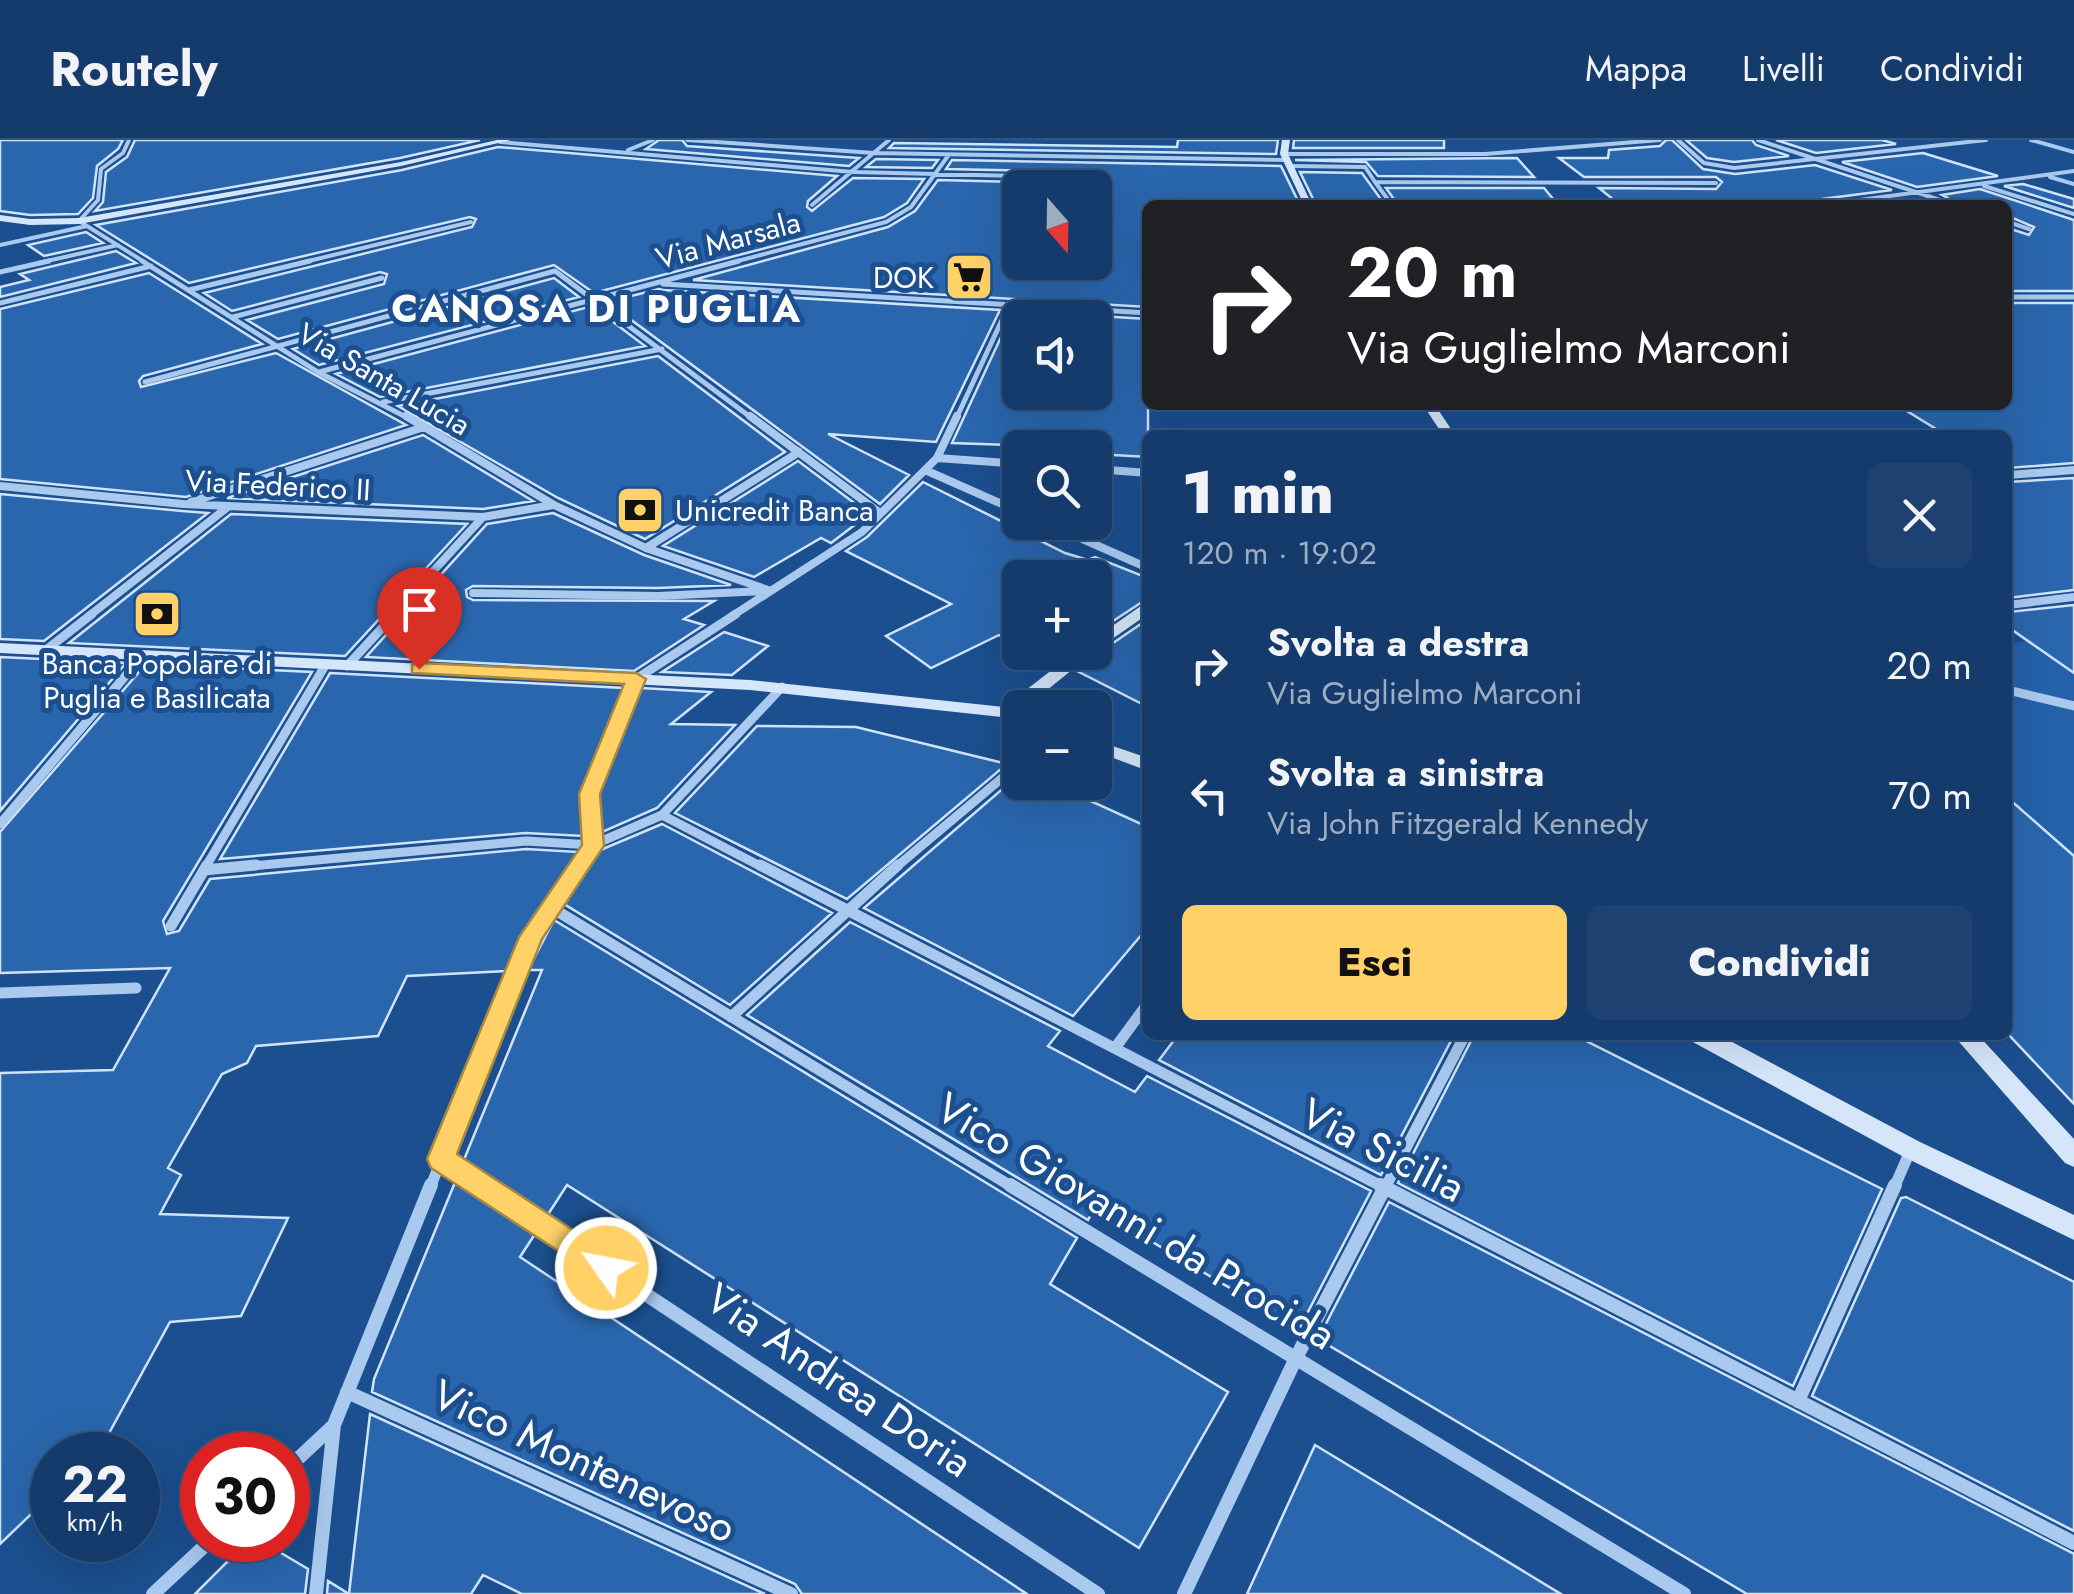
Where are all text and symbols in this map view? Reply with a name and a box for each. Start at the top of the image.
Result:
text: Routely [50,35,218,104]
text: Mappa [1585,44,1687,94]
text: Livelli [1742,44,1825,94]
text: Condividi [1880,44,2024,94]
north arrow [1002,170,1112,280]
map controls [1002,170,1112,800]
street label: Via Marsala [651,200,805,280]
text: 20 m [1347,222,1518,323]
icon: right [1182,240,1312,370]
supermarket icon: DOK [943,251,995,303]
place label: DOK [873,256,934,299]
district label: CANOSA DI PUGLIA [391,281,803,336]
button: sound [1002,300,1112,410]
street label: Via Santa Lucia [289,312,479,446]
text: Via Guglielmo Marconi [1347,315,1791,380]
button: search [1002,430,1112,540]
text: 1 min [1182,449,1334,536]
street label: Via Federico II [184,459,372,511]
button: close [1867,463,1972,568]
bank icon: Unicredit Banca [614,484,666,536]
place label: Unicredit Banca [675,489,874,532]
text: 120 m · 19:02 [1182,530,1377,576]
button: + [1002,560,1112,670]
pin [377,567,462,670]
icon: arrive [392,582,447,637]
bank icon: Banca Popolare di Puglia e Basilicata [131,588,183,640]
text: Svolta a destra [1267,615,1529,670]
icon: right [1182,638,1237,693]
text: 20 m [1887,638,1972,693]
place label: Banca Popolare di Puglia e Basilicata [42,642,272,719]
text: Via Guglielmo Marconi [1267,670,1583,716]
button: − [1002,690,1112,800]
text: Svolta a sinistra [1267,745,1544,800]
icon: left [1182,768,1237,823]
text: 70 m [1888,768,1972,823]
text: Via John Fitzgerald Kennedy [1267,800,1648,846]
button: Esci [1182,905,1567,1020]
button: Condividi [1587,905,1972,1020]
street label: Vico Giovanni da Procida [924,1077,1348,1365]
street label: Via Sicilia [1290,1083,1476,1217]
position arrow [554,1216,658,1320]
street label: Via Andrea Doria [693,1268,985,1492]
street label: Vico Montenevoso [422,1364,746,1558]
speed limit sign: 30 [180,1432,310,1562]
text: 22 [62,1448,128,1521]
text: km/h [67,1504,123,1540]

